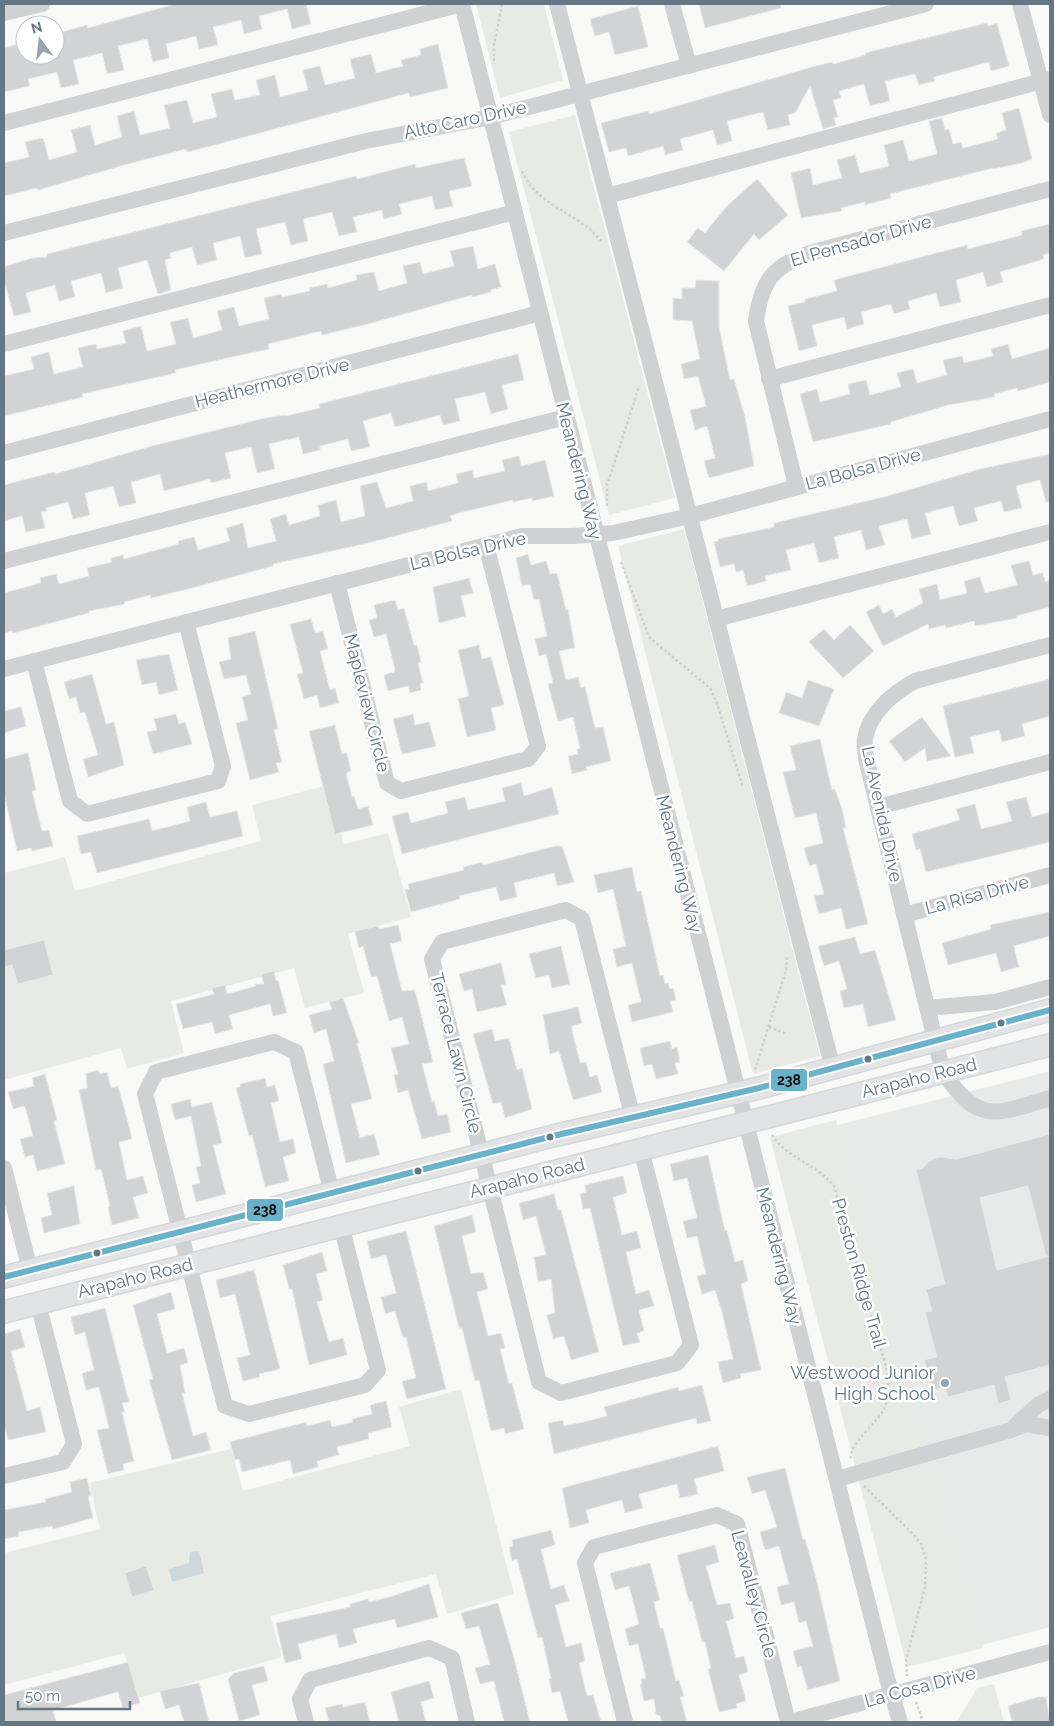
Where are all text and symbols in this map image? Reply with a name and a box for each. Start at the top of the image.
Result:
north arrow [15,15,65,65]
text: N [29,18,44,37]
street label: Alto Caro Drive [402,96,528,143]
street label: El Pensador Drive [788,210,934,271]
street label: Heathermore Drive [193,353,352,412]
street label: Meandering Way [552,400,607,542]
street label: La Bolsa Drive [803,443,923,494]
street label: La Bolsa Drive [408,527,528,574]
street label: Mapleview Circle [340,631,395,775]
street label: La Avenida Drive [858,744,907,884]
street label: Meandering Way [652,793,707,935]
street label: La Risa Drive [923,870,1031,918]
street label: Terrace Lawn Circle [426,971,487,1136]
unlabelled marker [996,1018,1006,1028]
street label: Arapaho Road [859,1053,979,1102]
unlabelled marker [863,1054,873,1064]
line badge: 238 [770,1068,808,1092]
text: 238 [777,1072,801,1088]
unlabelled marker [545,1132,555,1142]
street label: Arapaho Road [467,1153,587,1202]
unlabelled marker [413,1166,423,1176]
street label: Meandering Way [752,1185,807,1327]
street label: Preston Ridge Trail [828,1195,891,1350]
line badge: 238 [246,1198,284,1222]
text: 238 [253,1202,277,1218]
unlabelled marker [92,1248,102,1258]
street label: Arapaho Road [75,1253,195,1302]
place label: Westwood Junior High School [790,1362,936,1404]
marker: Westwood Junior High School [939,1377,951,1389]
street label: Leavalley Circle [727,1528,782,1660]
street label: La Cosa Drive [862,1662,978,1711]
scale bar [18,1678,130,1710]
text: 50 m [25,1687,60,1705]

